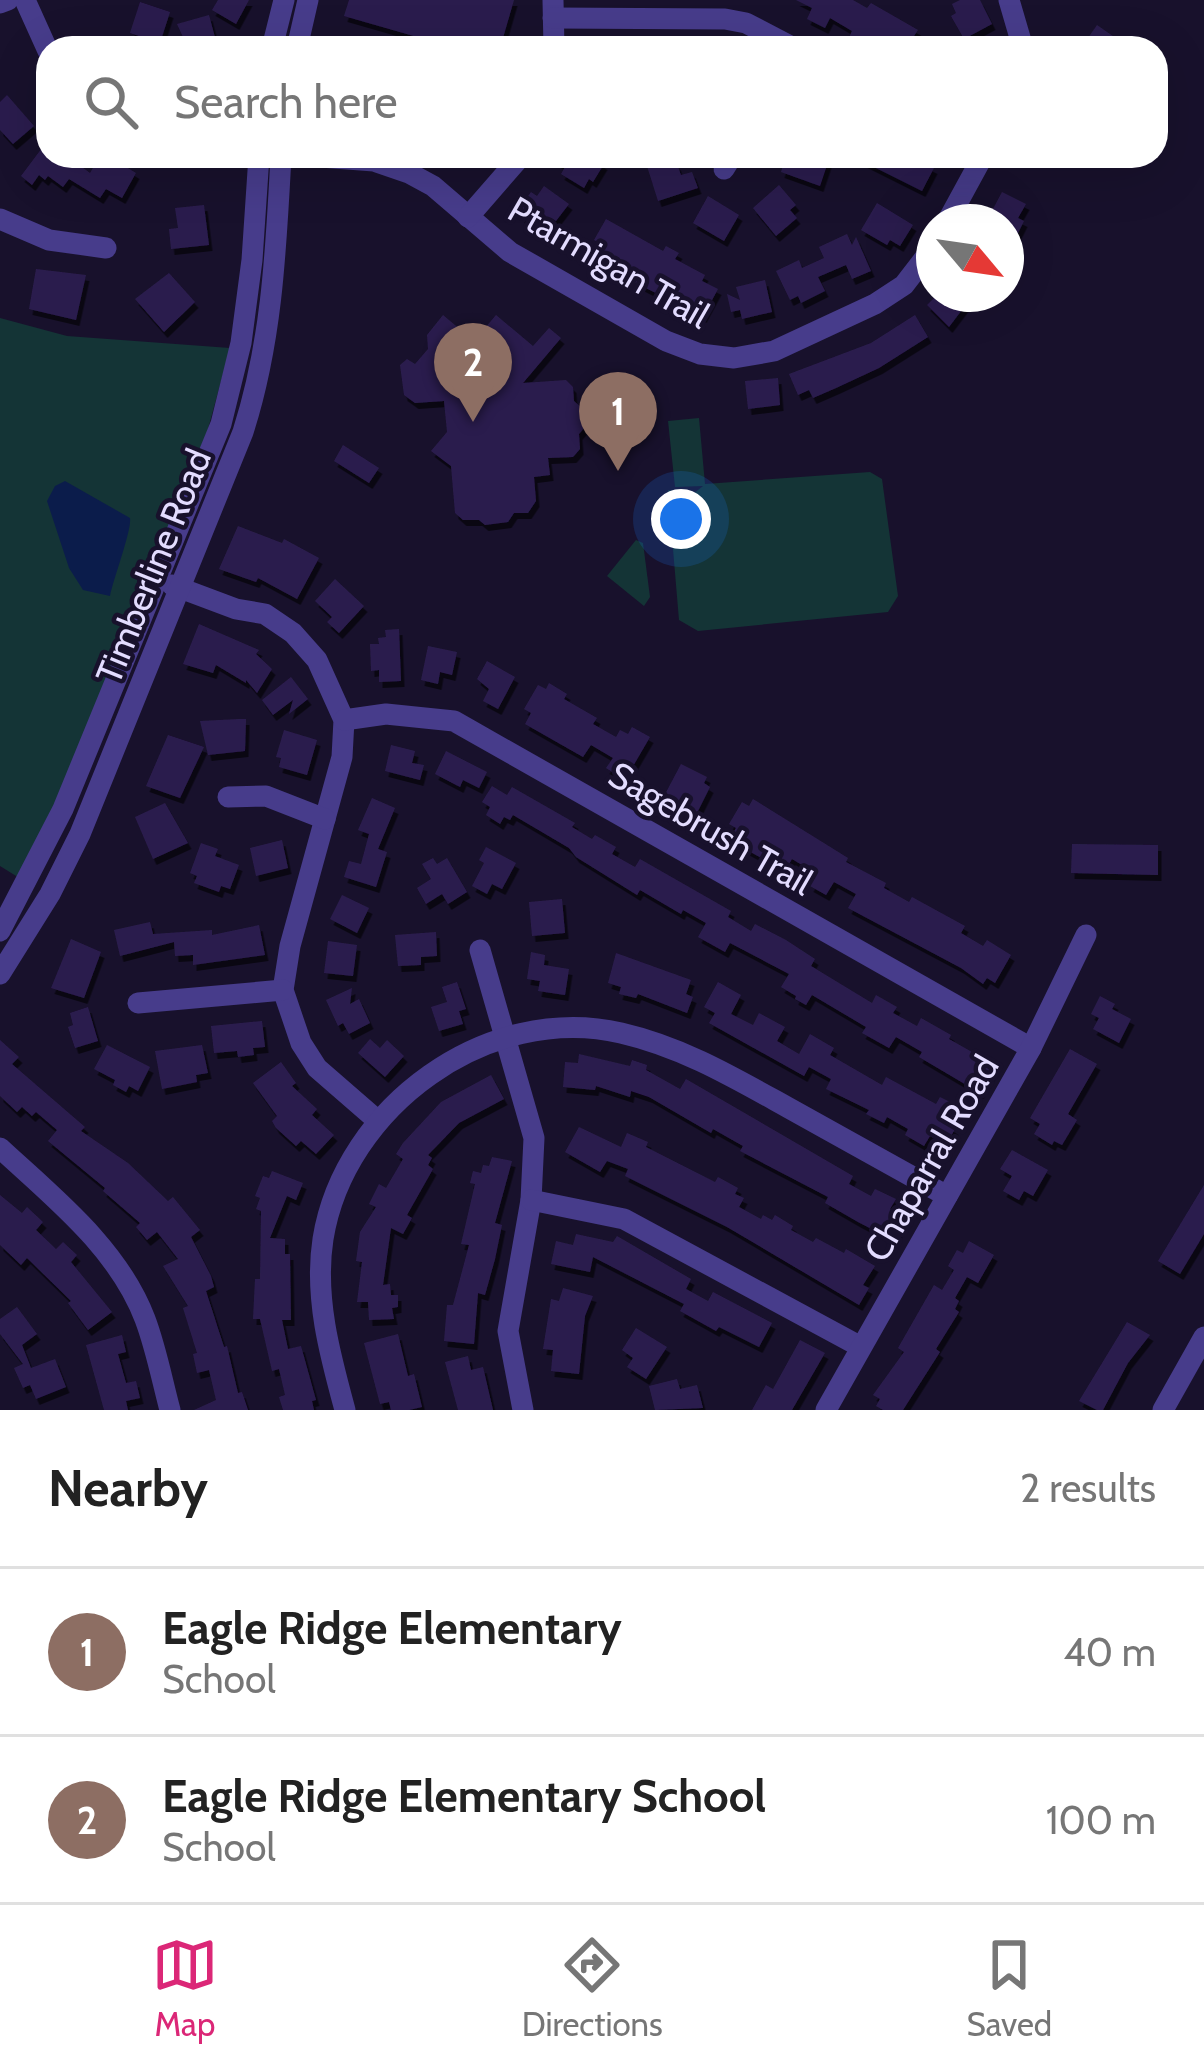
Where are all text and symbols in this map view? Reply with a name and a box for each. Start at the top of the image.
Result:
search box [36,36,1168,168]
icon: search [78,69,144,135]
text: Search here [174,75,398,129]
street label: Ptarmigan Trail [501,187,718,337]
north arrow [916,204,1024,312]
pin: 2 [434,323,512,422]
pin: 1 [579,372,657,471]
street label: Timberline Road [86,442,220,690]
your location [651,489,711,549]
street label: Sagebrush Trail [601,752,821,904]
street label: Chaparral Road [854,1047,1008,1269]
text: Nearby [48,1457,208,1519]
text: 2 results [1020,1464,1156,1512]
text: Eagle Ridge Elementary [162,1601,622,1655]
text: 1 [80,1628,94,1676]
text: 40 m [1063,1628,1156,1676]
text: School [162,1655,276,1703]
text: Eagle Ridge Elementary School [162,1769,766,1823]
text: 2 [77,1796,97,1844]
text: 100 m [1046,1796,1156,1844]
text: School [162,1823,276,1871]
tab: Map [152,1932,218,2044]
tab: Directions [522,1932,663,2044]
tab: Saved [966,1932,1052,2044]

